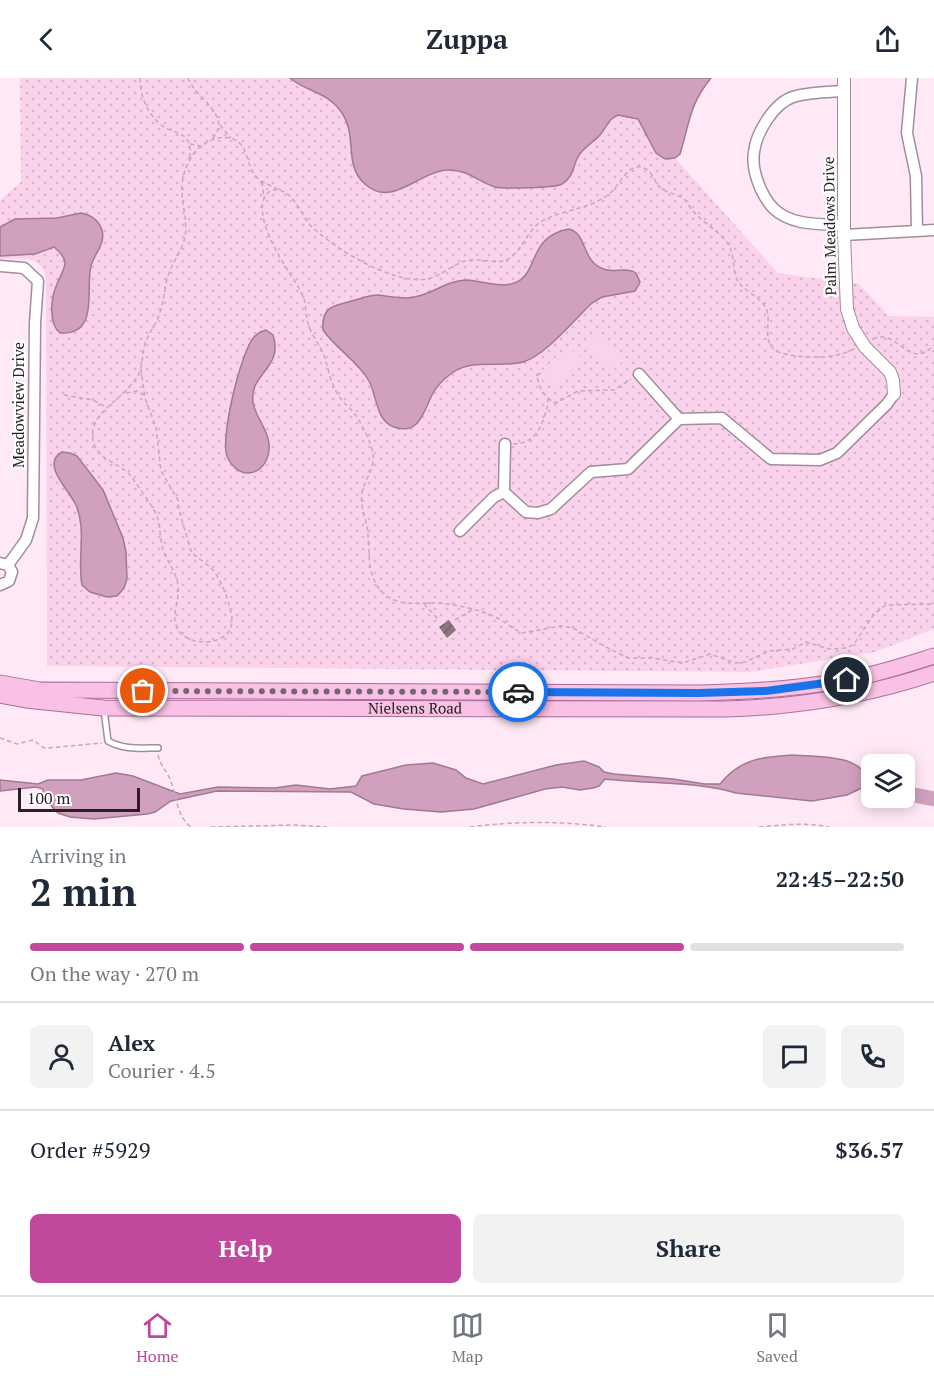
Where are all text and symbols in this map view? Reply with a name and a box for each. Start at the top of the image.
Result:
text: Zuppa [426,21,508,57]
icon: back [30,23,63,56]
icon: share [871,23,904,56]
street label: Palm Meadows Drive [818,156,840,296]
street label: Meadowview Drive [8,342,28,468]
pin [821,654,872,705]
courier [488,662,548,722]
icon: home [830,663,863,696]
pin [117,665,168,716]
icon: bag [126,674,159,707]
icon: car [502,676,535,709]
street label: Nielsens Road [368,697,462,718]
map controls [861,754,915,808]
button: layers [861,754,915,808]
scale bar [18,785,140,812]
text: 100 m [27,787,70,809]
text: Arriving in [30,842,126,869]
text: 22:45–22:50 [776,864,904,893]
text: 2 min [30,865,137,917]
text: On the way · 270 m [30,960,199,987]
button: person [30,1025,93,1088]
button: chat [763,1025,826,1088]
button: phone [841,1025,904,1088]
text: Alex [108,1028,155,1057]
text: Courier · 4.5 [108,1057,216,1084]
text: Order #5929 [30,1135,150,1164]
text: $36.57 [835,1135,904,1164]
button: Help [30,1214,461,1283]
button: Share [473,1214,904,1283]
tab: Home [136,1309,179,1367]
tab: Map [451,1309,484,1367]
tab: Saved [756,1309,798,1367]

